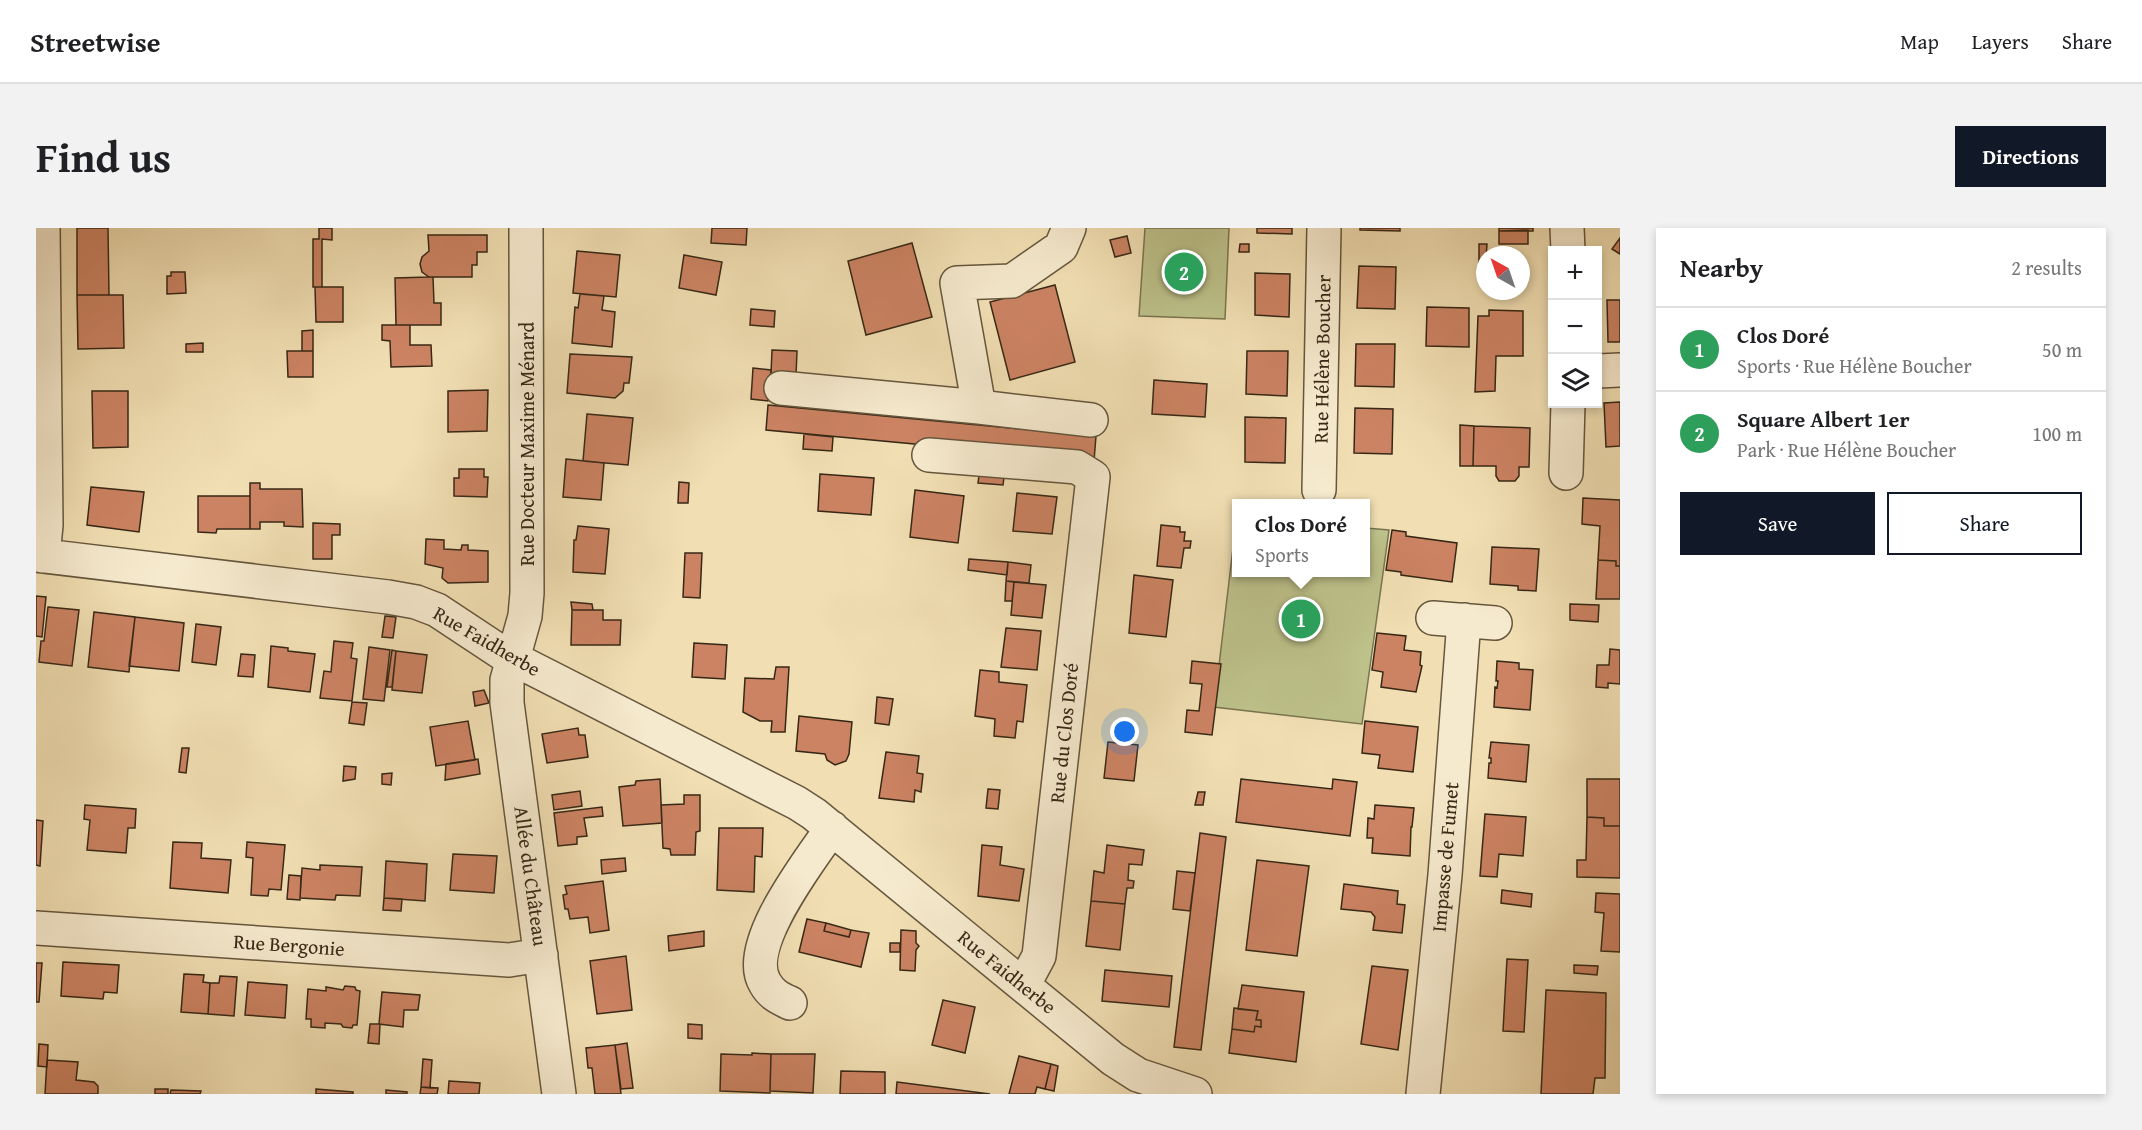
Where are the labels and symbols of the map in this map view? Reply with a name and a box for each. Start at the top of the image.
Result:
north arrow [1476,246,1530,300]
pin: 2 [1164,250,1204,294]
street label: Rue Hélène Boucher [1306,274,1337,444]
street label: Rue Docteur Maxime Ménard [512,322,541,566]
pin: 1 [1282,596,1320,642]
street label: Rue Faidherbe [428,598,546,683]
street label: Rue du Clos Doré [1042,661,1085,805]
your location [1110,717,1139,746]
street label: Impasse de Fumet [1424,781,1465,933]
street label: Allée du Château [507,804,556,948]
street label: Rue Faidherbe [952,923,1063,1020]
street label: Rue Bergonie [232,926,346,963]

